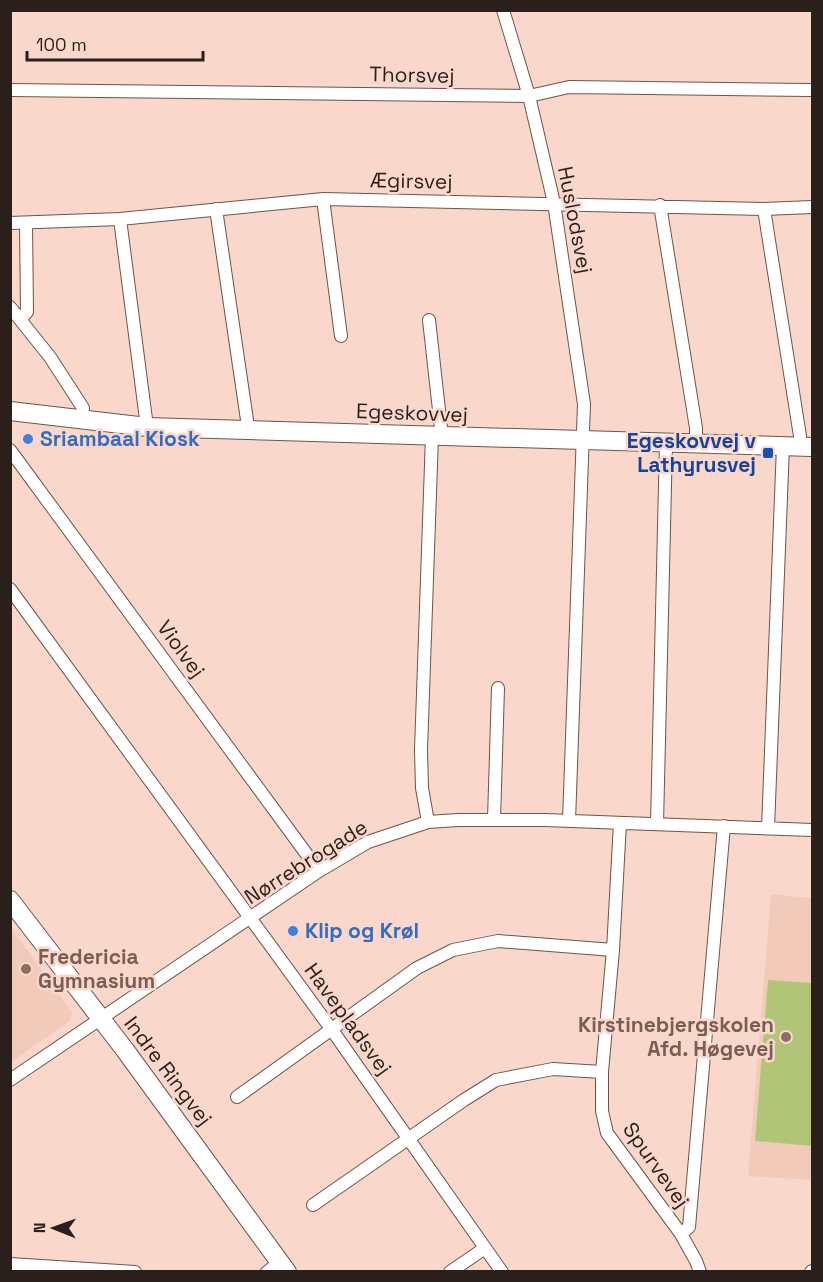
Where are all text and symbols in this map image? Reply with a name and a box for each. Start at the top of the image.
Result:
scale bar [27,24,202,62]
text: 100 m [36,33,87,56]
street label: Thorsvej [369,60,455,89]
street label: Huslodsvej [552,164,599,276]
street label: Ægirsvej [369,166,453,195]
street label: Egeskovvej [356,397,468,428]
place label: Sriambaal Kiosk [40,425,200,452]
place label: Egeskovvej v Lathyrusvej [627,427,756,478]
marker: Sriambaal Kiosk [21,432,35,446]
marker: Egeskovvej v Lathyrusvej [761,446,775,460]
street label: Violvej [151,615,211,683]
street label: Nørrebrogade [239,813,372,910]
place label: Klip og Krøl [305,917,419,944]
marker: Klip og Krøl [286,924,300,938]
place label: Fredericia Gymnasium [38,943,155,994]
street label: Havepladsvej [299,957,398,1080]
marker: Fredericia Gymnasium [19,962,33,976]
street label: Indre Ringvej [118,1011,218,1131]
place label: Kirstinebjergskolen Afd. Høgevej [578,1011,774,1062]
marker: Kirstinebjergskolen Afd. Høgevej [779,1030,793,1044]
street label: Spurvevej [617,1117,696,1213]
north arrow [24,1198,84,1258]
text: N [29,1222,50,1233]

